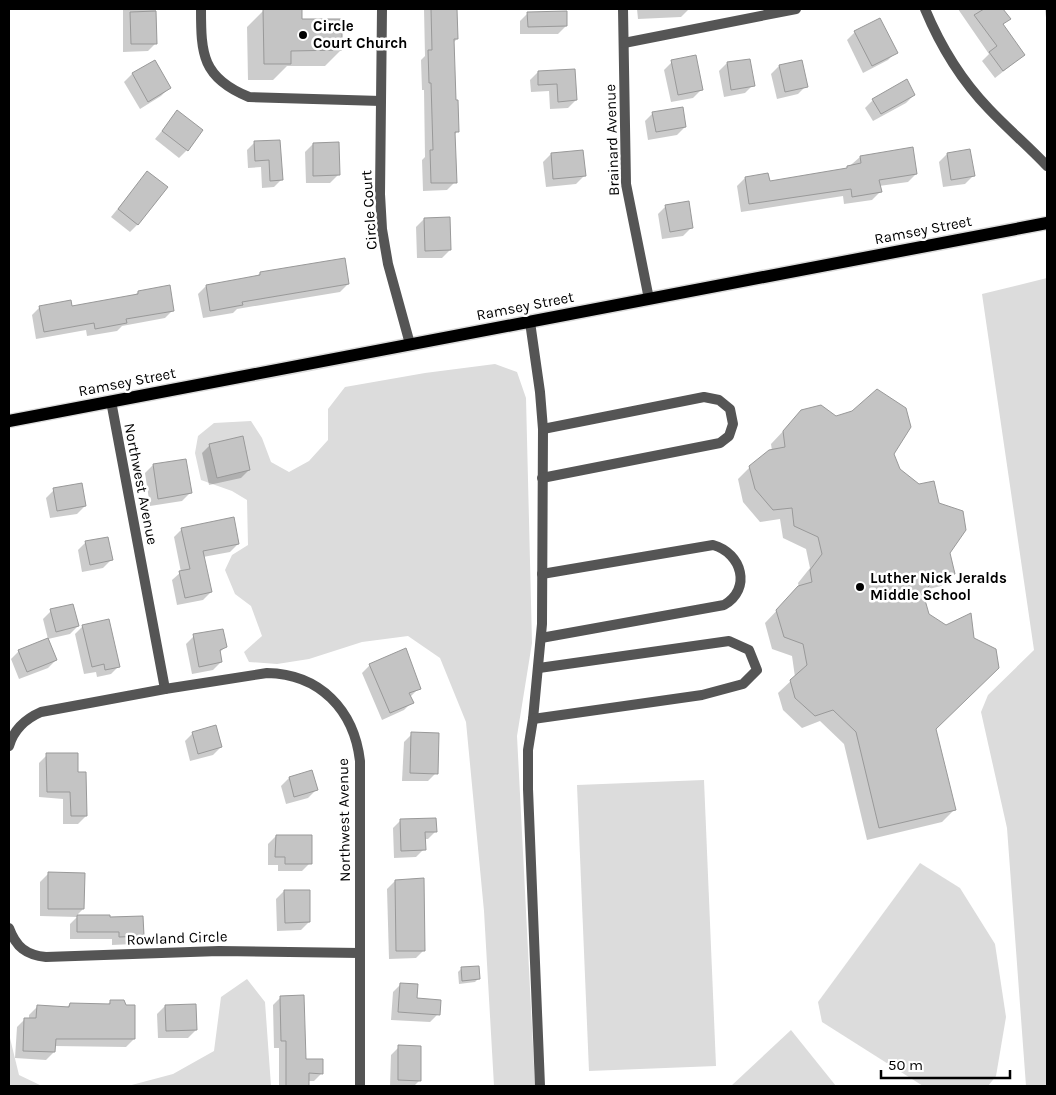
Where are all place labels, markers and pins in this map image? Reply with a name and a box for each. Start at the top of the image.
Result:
place label: Circle Court Church [313,17,407,52]
marker: Circle Court Church [297,29,309,41]
place label: Luther Nick Jeralds Middle School [870,569,1007,604]
marker: Luther Nick Jeralds Middle School [854,581,866,593]

